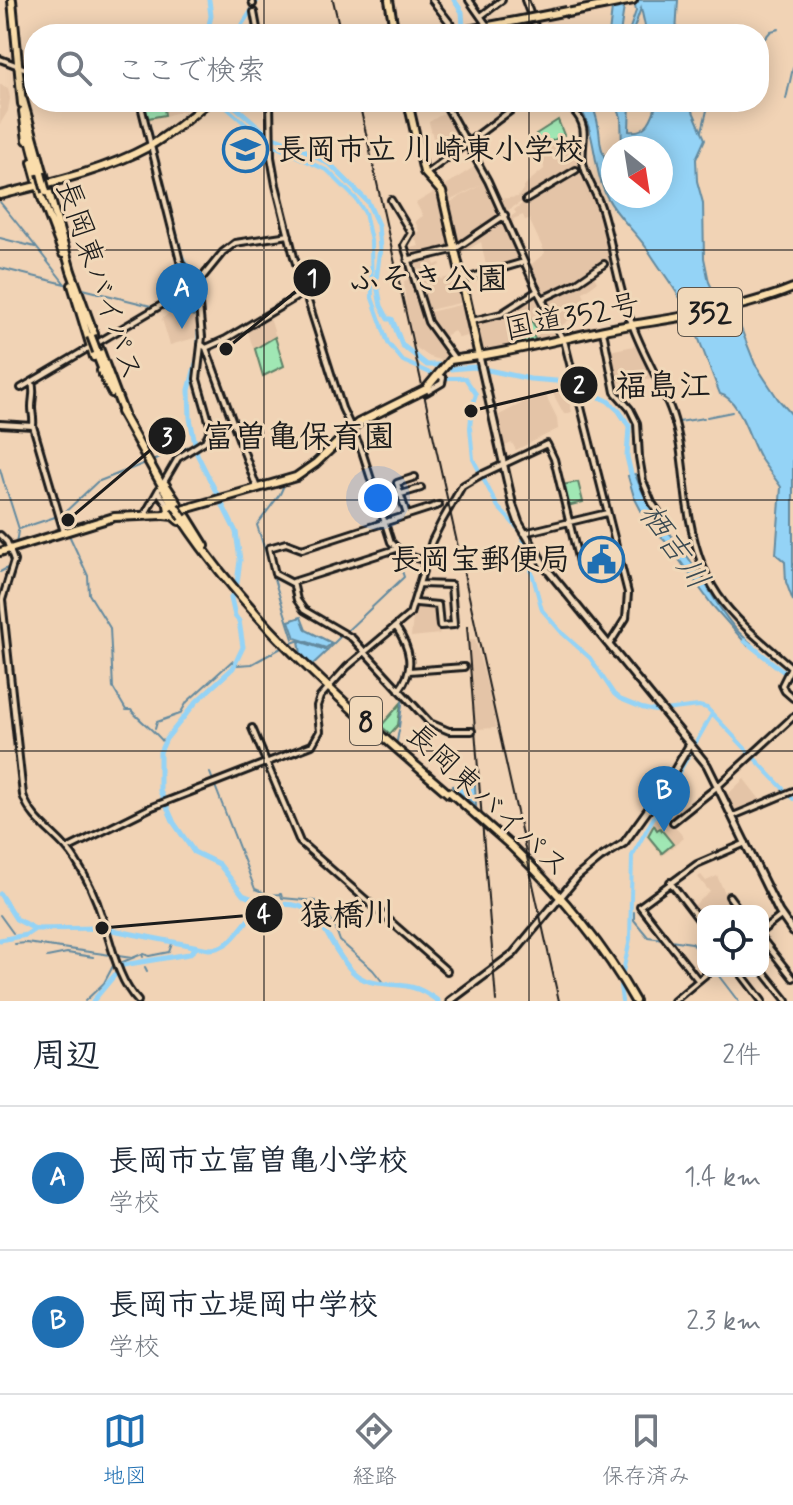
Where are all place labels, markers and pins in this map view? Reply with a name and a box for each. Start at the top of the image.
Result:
school or university icon: 長岡市立 川崎東小学校 [221,125,269,173]
place label: 長岡市立 川崎東小学校 [276,131,584,170]
callout: ふそき公園 [292,250,524,306]
pin: A [156,263,208,329]
callout: 福島江 [559,357,727,413]
callout: 富曽亀保育園 [147,408,411,464]
public building icon: 長岡宝郵便局 [577,535,625,583]
place label: 長岡宝郵便局 [390,541,570,580]
pin: B [638,766,690,832]
callout: 猿橋川 [244,886,412,942]

